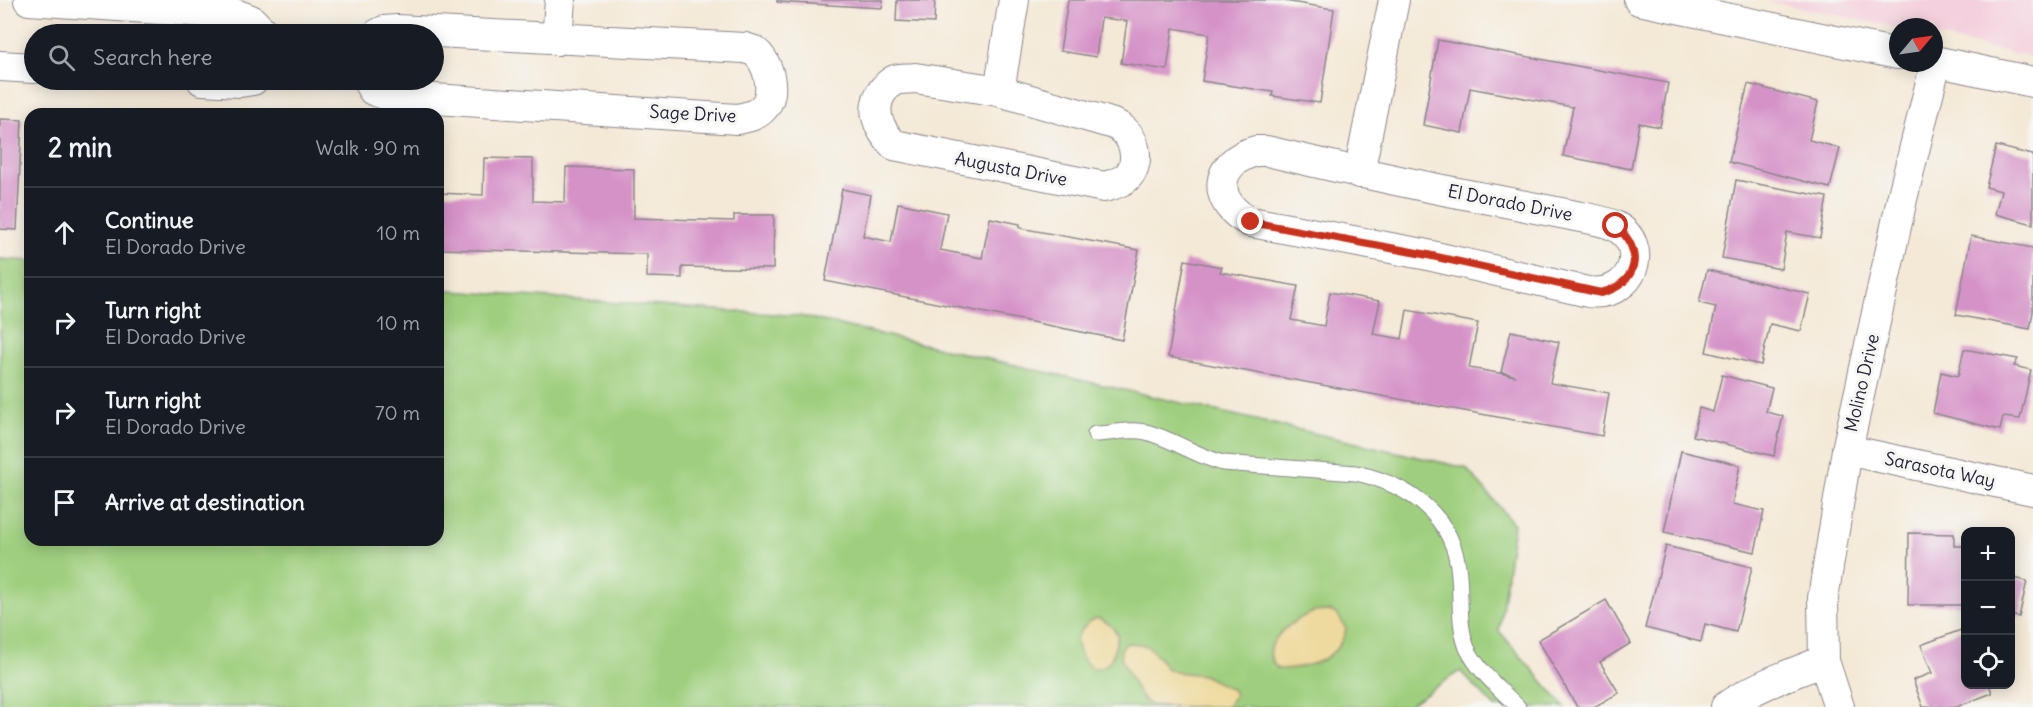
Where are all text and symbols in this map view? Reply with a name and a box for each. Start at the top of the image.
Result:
north arrow [1889,18,1943,72]
search box [24,24,444,90]
icon: search [45,41,78,74]
text: Search here [93,43,212,71]
street label: Sage Drive [649,100,737,127]
text: 2 min [48,131,112,164]
text: Walk · 90 m [315,135,420,160]
street label: Augusta Drive [953,146,1069,191]
street label: El Dorado Drive [1446,179,1574,226]
text: Continue [105,206,194,234]
route end [1237,208,1263,234]
route start [1602,212,1628,238]
icon: ahead [48,216,81,249]
text: 10 m [377,220,420,245]
text: El Dorado Drive [105,234,246,259]
text: Turn right [105,296,201,324]
icon: right [48,306,81,339]
text: 10 m [377,310,420,335]
text: El Dorado Drive [105,324,246,349]
street label: Molino Drive [1839,332,1884,434]
text: Turn right [105,386,201,414]
icon: right [48,396,81,429]
text: 70 m [375,400,420,425]
text: El Dorado Drive [105,414,246,439]
street label: Sarasota Way [1883,447,1998,492]
icon: arrive [48,486,81,519]
text: Arrive at destination [105,488,305,516]
map controls [1961,527,2015,689]
button: + [1961,527,2015,581]
button: − [1961,581,2015,635]
button: locate [1961,635,2015,689]

